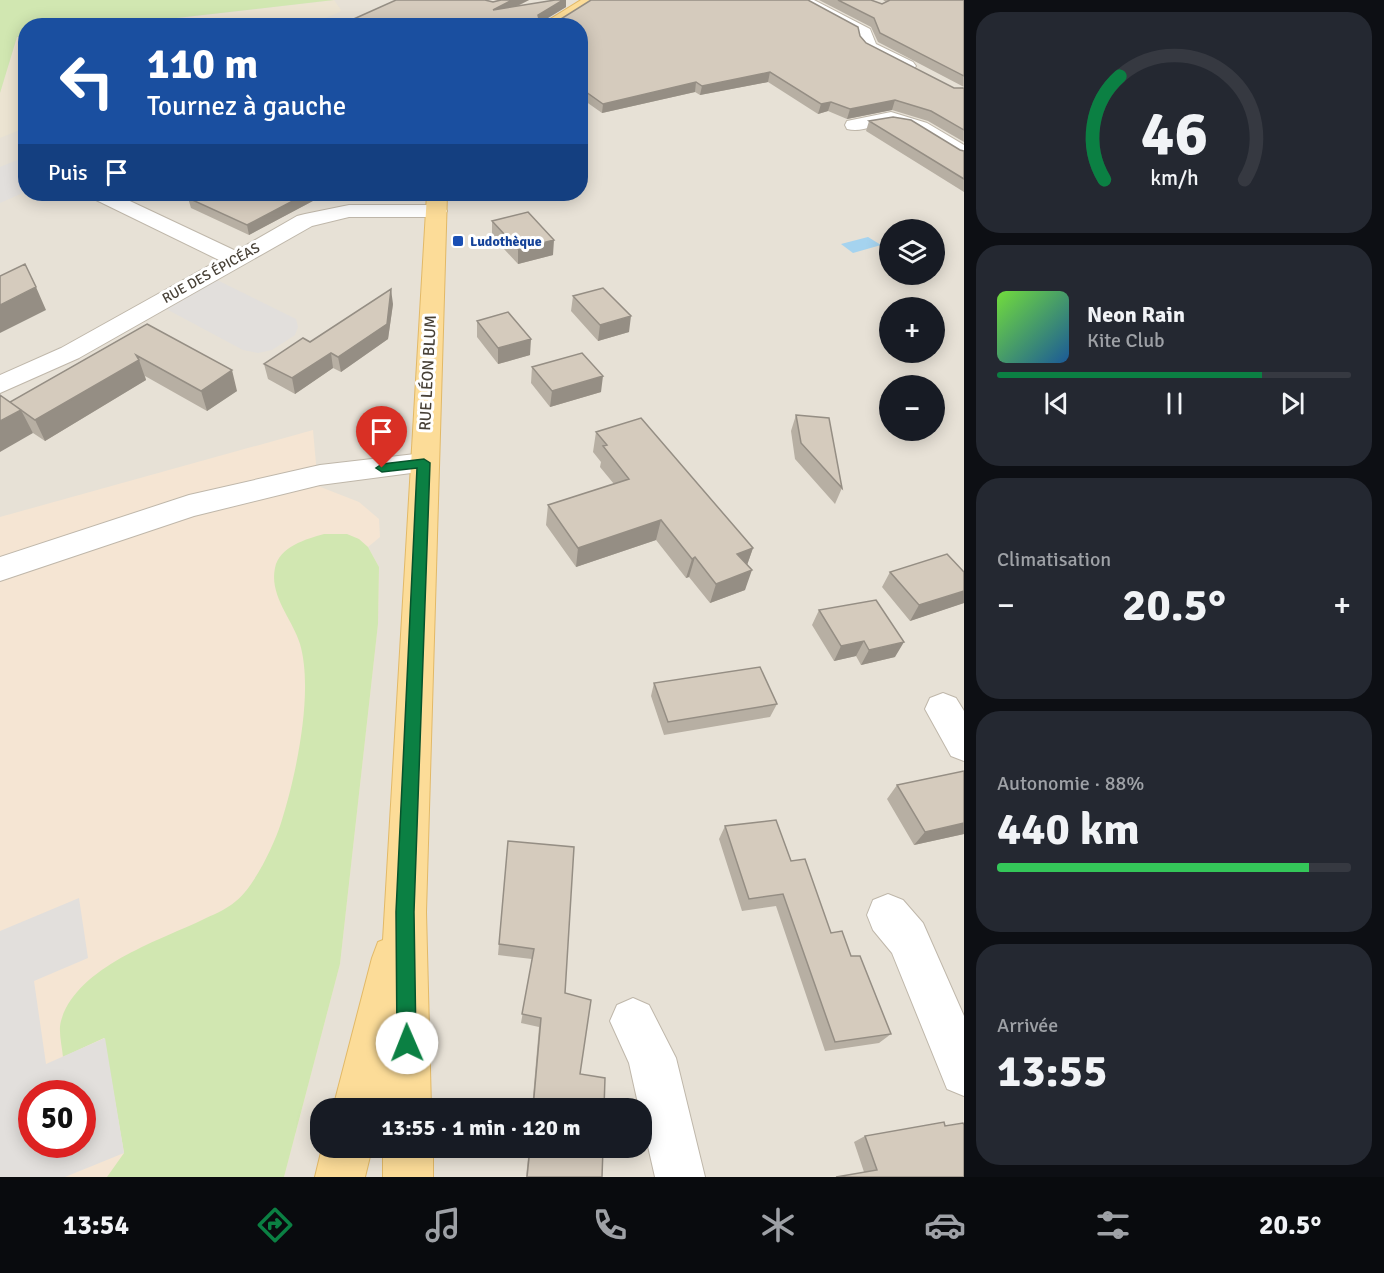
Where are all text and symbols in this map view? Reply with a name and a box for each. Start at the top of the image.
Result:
text: 110 m [147,39,258,90]
icon: left [48,42,126,120]
text: Tournez à gauche [147,90,346,123]
text: 46 [1140,95,1208,172]
icon: arrive [100,156,133,189]
text: Puis [48,159,88,186]
text: km/h [1150,165,1198,191]
map controls [879,219,945,441]
button: layers [879,219,945,285]
place label: Ludothèque [470,233,542,250]
marker: Ludothèque [451,234,465,248]
street label: RUE DES ÉPICÉAS [159,239,263,307]
button: + [879,297,945,363]
text: Neon Rain [1087,301,1185,328]
street label: RUE LÉON BLUM [415,315,441,431]
text: Kite Club [1087,328,1165,353]
button: − [879,375,945,441]
icon: previous [1040,387,1073,420]
icon: pause [1158,387,1191,420]
icon: next [1276,387,1309,420]
pin [356,406,407,468]
icon: arrive [365,415,398,448]
text: Climatisation [997,547,1111,572]
text: 20.5° [1122,578,1226,633]
text: − [997,585,1015,626]
text: + [1333,585,1351,626]
text: Autonomie · 88% [997,771,1144,796]
text: 440 km [997,802,1140,857]
position arrow [375,1011,439,1075]
text: Arrivée [997,1013,1058,1038]
text: 13:55 [997,1044,1107,1099]
speed limit sign: 50 [18,1080,96,1158]
text: 13:55 · 1 min · 120 m [381,1114,581,1141]
icon: directions [254,1204,296,1246]
icon: music [422,1204,464,1246]
icon: phone [589,1204,631,1246]
icon: climate [757,1204,799,1246]
icon: car [924,1204,966,1246]
icon: filters [1092,1204,1134,1246]
text: 13:54 [63,1209,129,1242]
text: 20.5° [1259,1209,1321,1242]

